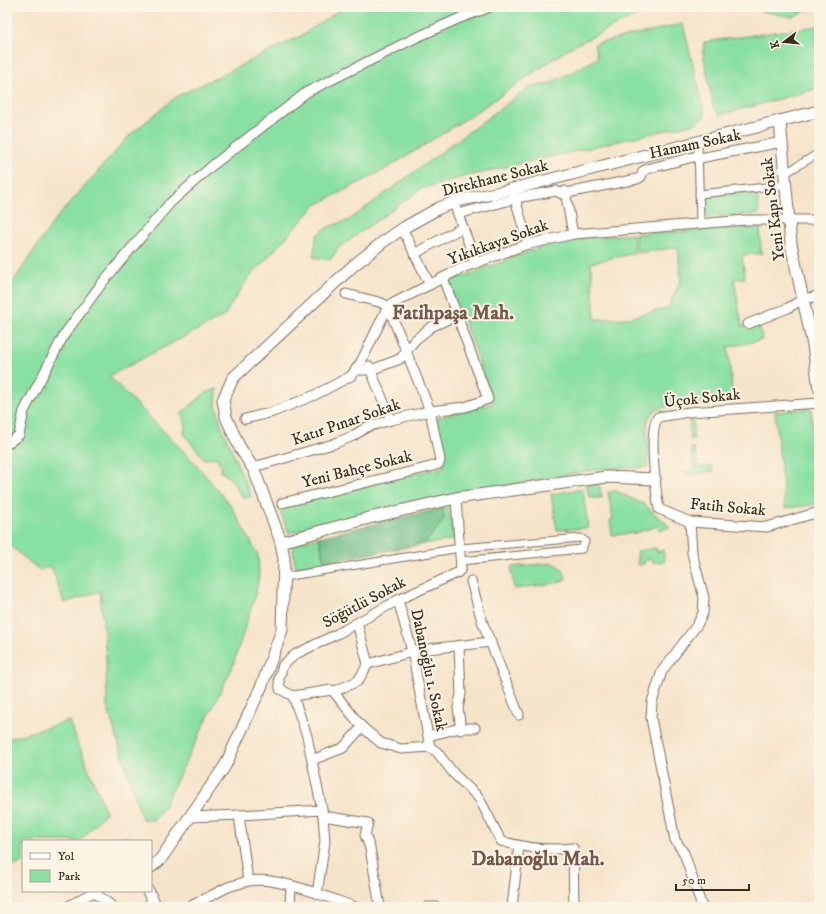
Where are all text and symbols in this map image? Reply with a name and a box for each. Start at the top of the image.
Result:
north arrow [764,22,804,62]
text: K [767,39,783,50]
street label: Hamam Sokak [647,125,743,163]
street label: Direkhane Sokak [440,155,550,201]
street label: Yeni Kapı Sokak [757,156,789,262]
street label: Yıkıkkaya Sokak [445,215,551,269]
district label: Fatihpaşa Mah. [392,301,514,326]
street label: Üçok Sokak [663,384,741,412]
street label: Katır Pınar Sokak [289,394,403,450]
street label: Yeni Bahçe Sokak [300,446,414,492]
street label: Fatih Sokak [689,494,767,520]
street label: Söğütlü Sokak [319,572,409,632]
street label: Dabanoğlu 1. Sokak [406,607,452,733]
legend [22,840,152,892]
district label: Dabanoğlu Mah. [472,847,605,872]
text: Yol [58,849,75,864]
scale bar [676,866,749,892]
text: Park [58,869,80,884]
text: 50 m [682,873,706,888]

